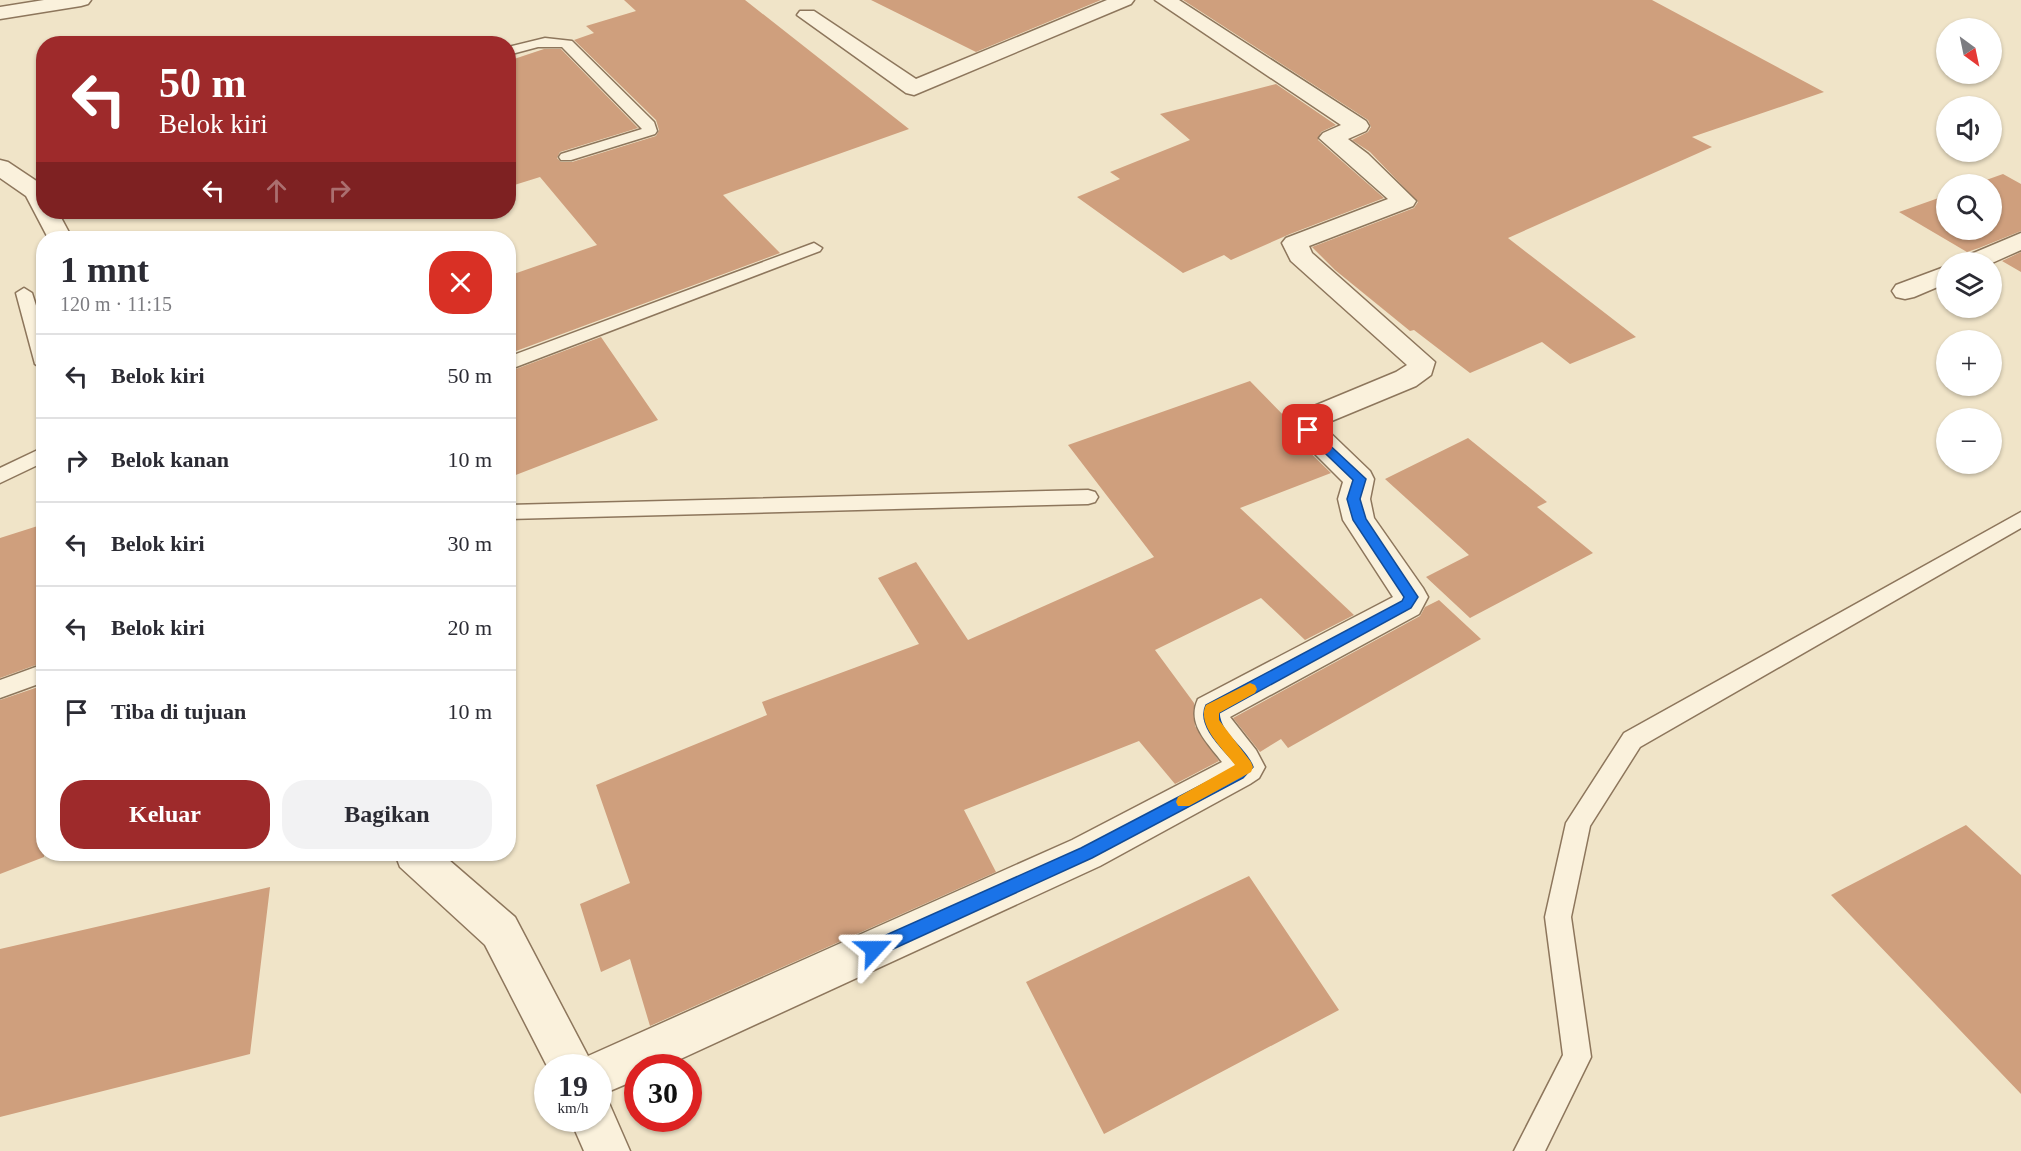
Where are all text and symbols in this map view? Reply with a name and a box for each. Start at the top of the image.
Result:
north arrow [1936,18,2002,84]
map controls [1936,18,2002,474]
icon: left [60,60,138,138]
text: 50 m [159,60,247,106]
button: sound [1936,96,2002,162]
text: Belok kiri [159,109,268,139]
icon: left [197,174,230,207]
icon: ahead [260,174,293,207]
icon: right [323,174,356,207]
button: search [1936,174,2002,240]
text: 1 mnt [60,250,149,290]
button: close [429,251,492,314]
button: layers [1936,252,2002,318]
text: 120 m · 11:15 [60,293,172,315]
button: + [1936,330,2002,396]
icon: left [60,360,93,393]
text: Belok kiri [111,363,205,388]
text: 50 m [447,363,492,388]
pin [1282,404,1333,455]
button: − [1936,408,2002,474]
icon: arrive [1291,413,1324,446]
icon: right [60,444,93,477]
text: Belok kanan [111,447,229,472]
text: 10 m [447,447,492,472]
icon: left [60,528,93,561]
text: Belok kiri [111,531,205,556]
text: 30 m [447,531,492,556]
icon: left [60,612,93,645]
text: Belok kiri [111,615,205,640]
text: 20 m [447,615,492,640]
icon: arrive [60,696,93,729]
text: Tiba di tujuan [111,699,246,724]
text: 10 m [447,699,492,724]
button: Keluar [60,780,270,849]
button: Bagikan [282,780,492,849]
position arrow [842,917,906,981]
speed limit sign: 30 [624,1054,702,1132]
text: 19 [558,1069,588,1102]
text: km/h [558,1100,588,1116]

